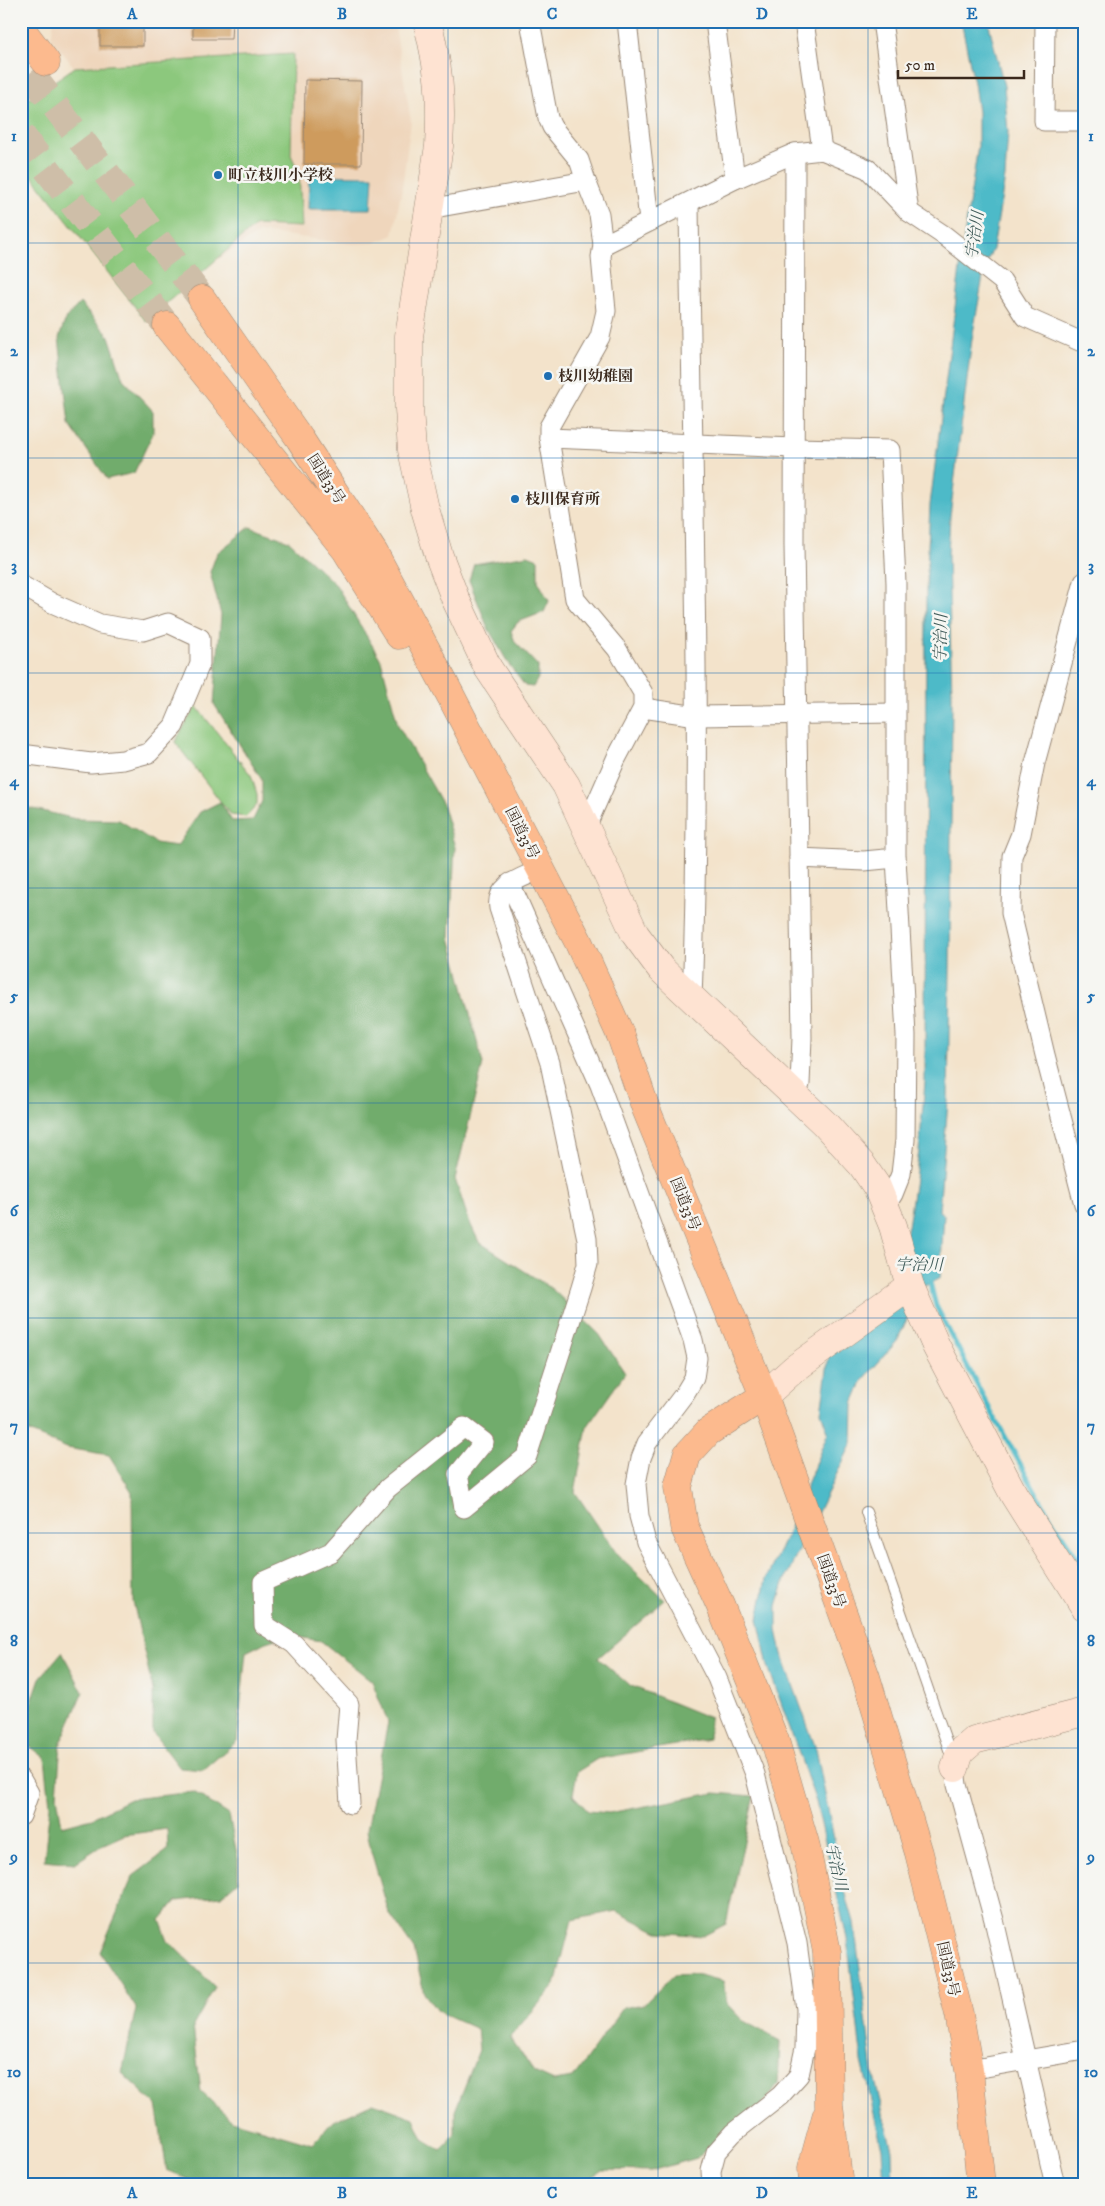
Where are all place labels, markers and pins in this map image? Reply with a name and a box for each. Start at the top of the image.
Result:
place label: 町立枝川小学校 [228,166,333,185]
marker: 町立枝川小学校 [212,169,224,181]
place label: 枝川幼稚園 [558,367,633,386]
marker: 枝川幼稚園 [542,370,554,382]
place label: 枝川保育所 [525,490,600,509]
marker: 枝川保育所 [509,493,521,505]

